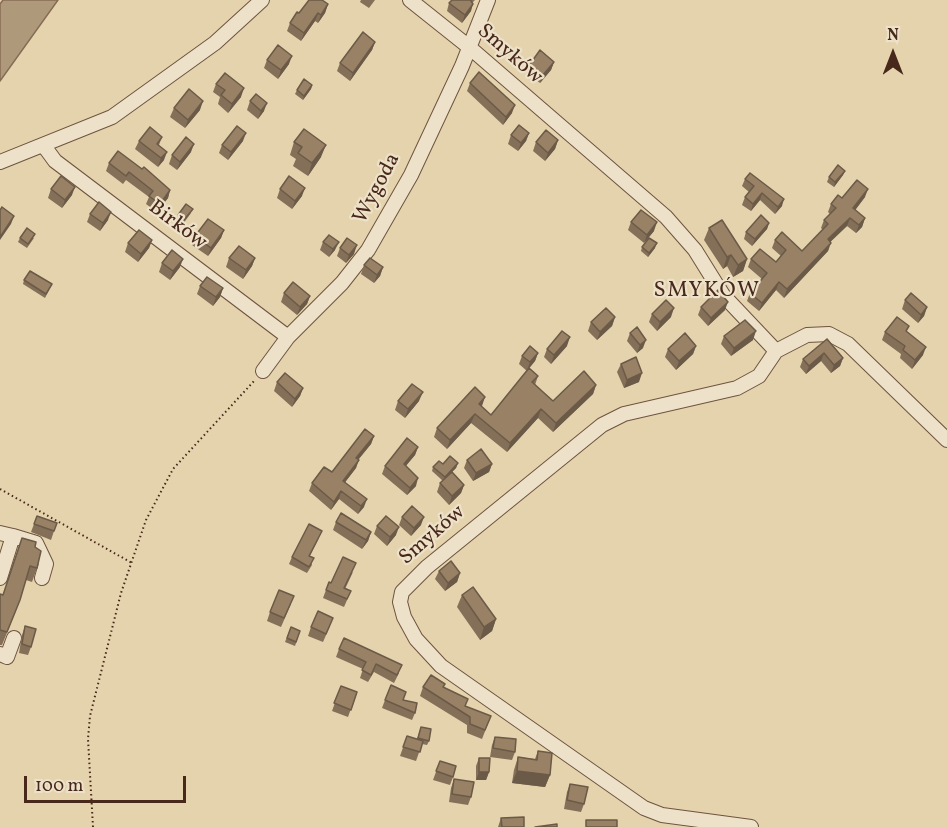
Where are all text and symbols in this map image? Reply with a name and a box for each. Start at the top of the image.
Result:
street label: Smyków [471,20,547,90]
north arrow [863,24,923,84]
text: N [887,25,899,47]
street label: Wygoda [349,150,407,228]
street label: Birków [143,196,211,256]
district label: SMYKÓW [654,279,760,305]
street label: Smyków [395,501,471,571]
scale bar [27,764,189,802]
text: 100 m [35,774,84,799]

